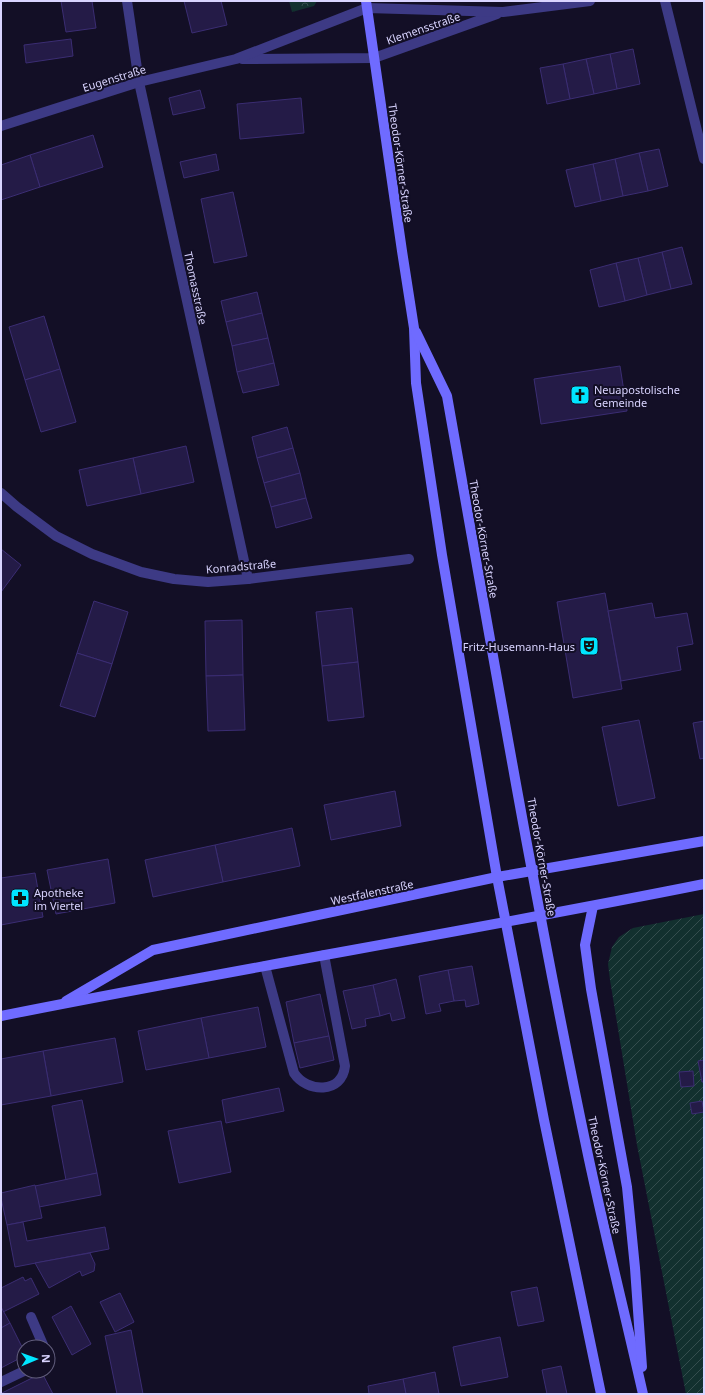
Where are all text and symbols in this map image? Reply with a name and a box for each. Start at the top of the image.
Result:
street label: Klemensstraße [384,8,462,48]
street label: Eugenstraße [80,61,148,95]
street label: Theodor-Körner-Straße [385,103,417,223]
street label: Thomasstraße [181,250,211,326]
place label: Neuapostolische Gemeinde [594,382,680,410]
church icon: Neuapostolische Gemeinde [569,384,591,406]
street label: Theodor-Körner-Straße [466,479,502,599]
street label: Konradstraße [205,555,277,577]
theatre icon: Fritz-Husemann-Haus [578,635,600,657]
place label: Fritz-Husemann-Haus [463,639,575,654]
street label: Theodor-Körner-Straße [524,797,560,917]
street label: Westfalenstraße [329,876,415,908]
place label: Apotheke im Viertel [34,885,84,913]
pharmacy icon: Apotheke im Viertel [9,887,31,909]
street label: Theodor-Körner-Straße [585,1115,625,1235]
north arrow [16,1339,56,1379]
text: N [39,1354,54,1363]

